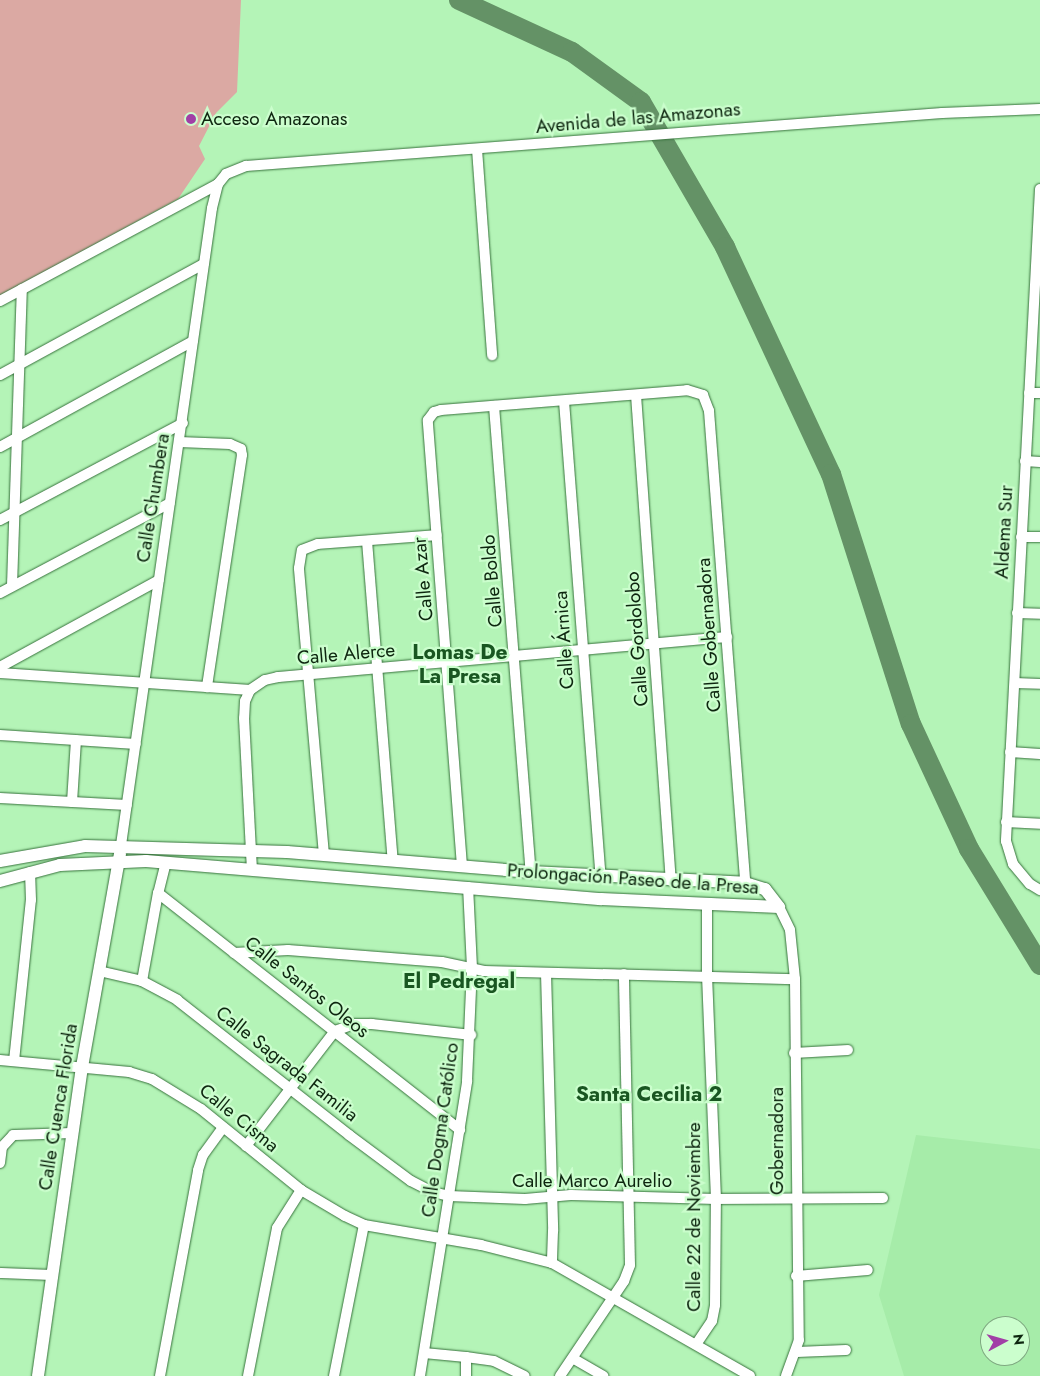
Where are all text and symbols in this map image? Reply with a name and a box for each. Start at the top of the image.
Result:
street label: Avenida de las Amazonas [535,98,741,138]
place label: Acceso Amazonas [201,108,347,130]
marker: Acceso Amazonas [185,113,197,125]
street label: Calle Chumbera [132,432,174,564]
street label: Aldema Sur [990,484,1018,580]
street label: Calle Boldo [477,534,507,628]
street label: Calle Azar [408,536,438,622]
street label: Calle Gobernadora [692,557,726,713]
street label: Calle Gordolobo [621,571,653,707]
street label: Calle Árnica [549,590,579,690]
street label: Calle Alerce [296,638,396,670]
district label: Lomas De La Presa [412,639,508,689]
street label: Prolongación Paseo de la Presa [506,859,760,899]
street label: Calle Santos Oleos [240,931,374,1043]
district label: El Pedregal [403,968,515,994]
street label: Calle Sagrada Familia [211,1001,363,1127]
street label: Calle Cuenca Florida [34,1022,82,1192]
street label: Calle Dogma Católico [416,1041,464,1219]
street label: Calle Cisma [195,1079,283,1157]
district label: Santa Cecilia 2 [576,1081,722,1107]
street label: Gobernadora [766,1087,788,1195]
street label: Calle 22 de Noviembre [683,1122,705,1312]
street label: Calle Marco Aurelio [512,1170,672,1192]
north arrow [980,1316,1030,1366]
text: N [1008,1333,1029,1346]

